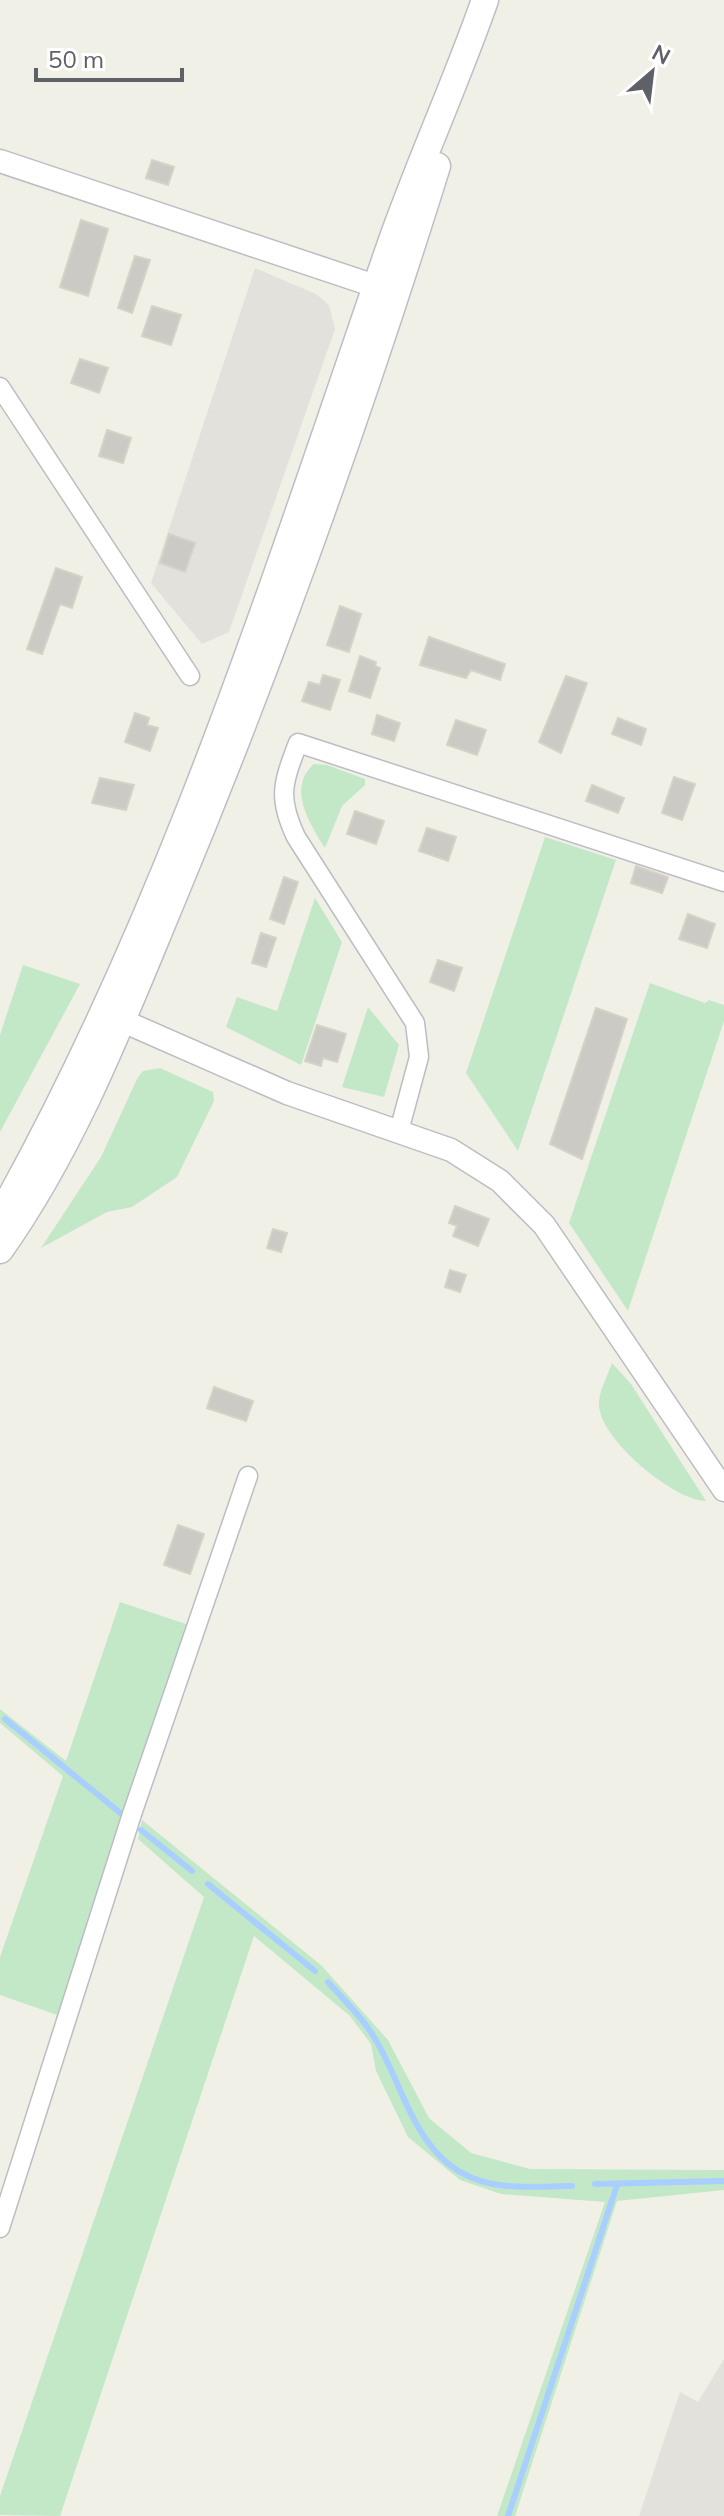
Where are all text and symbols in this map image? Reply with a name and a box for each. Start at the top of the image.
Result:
scale bar [36,32,182,82]
north arrow [612,32,692,112]
text: N [647,38,675,71]
text: 50 m [48,44,104,74]

